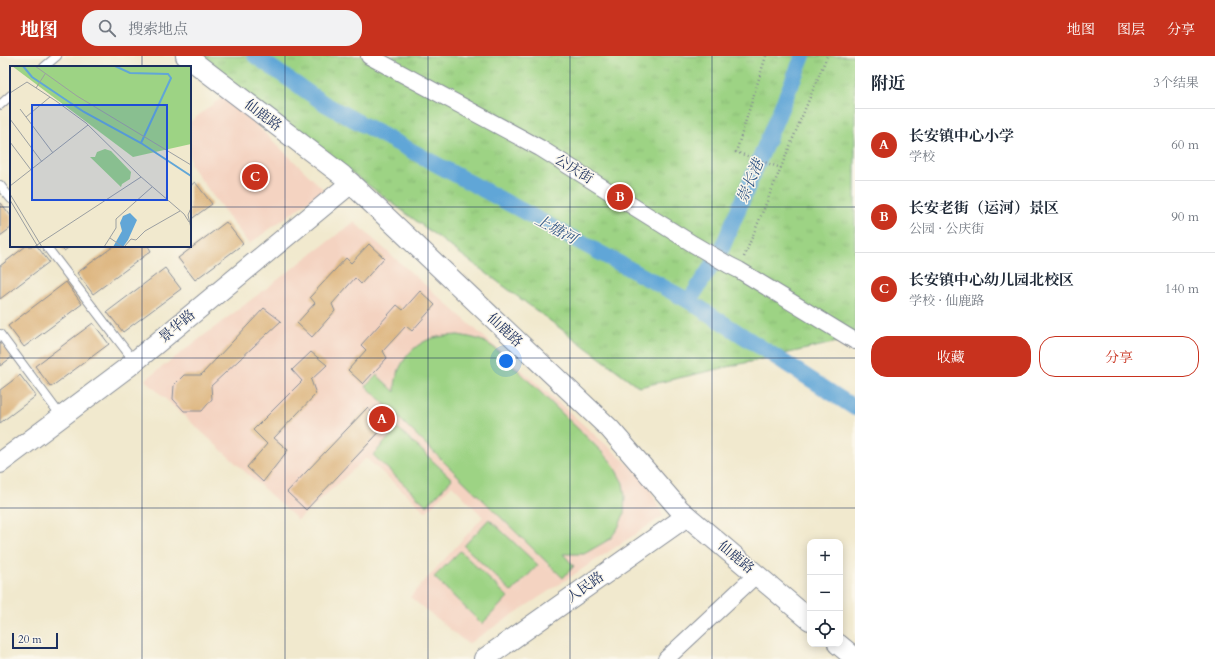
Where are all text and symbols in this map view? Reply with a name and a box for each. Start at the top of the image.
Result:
search box [82,10,362,46]
text: 地图 [20,17,58,43]
icon: search [96,17,118,39]
text: 搜索地点 [128,19,188,39]
text: 地图 [1067,20,1095,39]
text: 图层 [1117,20,1145,39]
text: 分享 [1167,20,1195,39]
inset map [10,66,191,247]
text: 附近 [871,72,905,95]
text: 3个结果 [1153,74,1199,92]
street label: 仙鹿路 [241,95,285,135]
text: 长安镇中心小学 [909,126,1014,146]
text: A [879,136,889,154]
text: 60 m [1171,136,1199,154]
text: 学校 [909,148,935,166]
street label: 公庆街 [551,150,597,188]
water label: 崇长港 [732,155,769,206]
pin: C [242,162,268,192]
pin: B [607,182,633,212]
text: 长安老街（运河）景区 [909,198,1059,218]
text: B [879,208,889,226]
text: 90 m [1171,208,1199,226]
water label: 上塘河 [531,210,583,250]
text: 公园 · 公庆街 [909,220,984,238]
text: 长安镇中心幼儿园北校区 [909,270,1074,290]
text: C [879,280,889,298]
text: 140 m [1165,280,1199,298]
text: 学校 · 仙鹿路 [909,292,984,310]
street label: 景华路 [155,305,199,347]
street label: 仙鹿路 [483,309,527,351]
button: 收藏 [871,336,1031,377]
button: 分享 [1039,336,1199,377]
your location [496,351,516,371]
pin: A [369,404,395,434]
street label: 仙鹿路 [714,536,758,578]
map controls [807,539,843,647]
button: + [807,539,843,575]
street label: 人民路 [562,567,608,607]
button: − [807,575,843,611]
button: locate [807,611,843,647]
scale bar [12,631,58,650]
text: 20 m [18,632,42,647]

